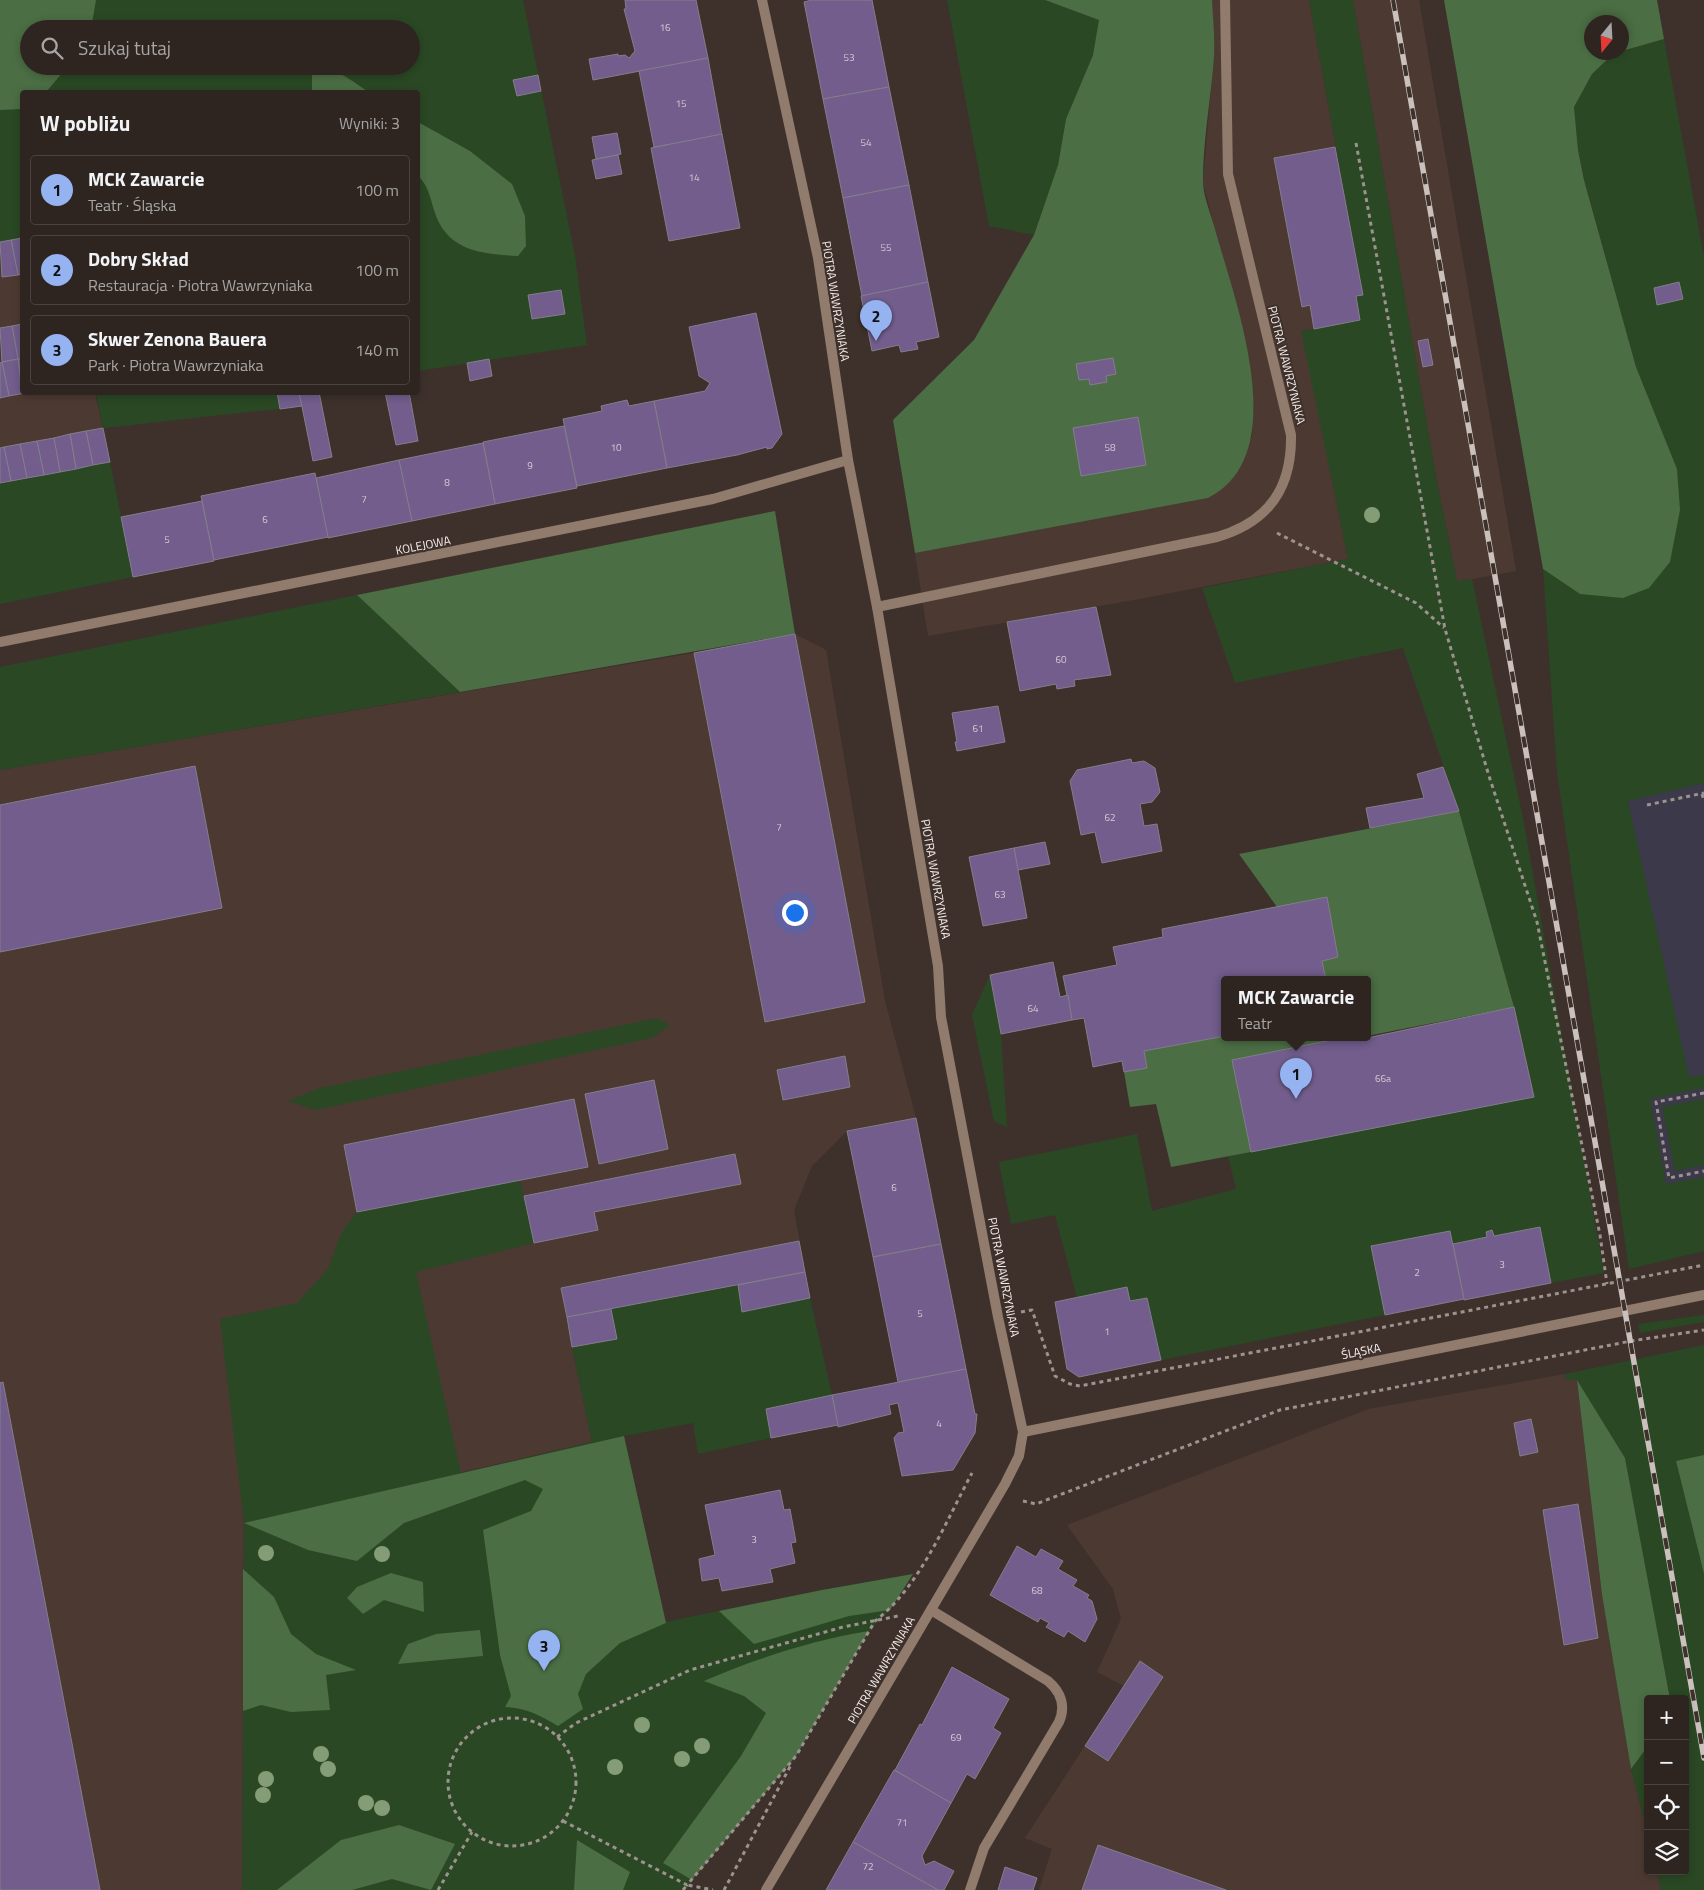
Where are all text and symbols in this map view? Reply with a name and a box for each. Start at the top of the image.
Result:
north arrow [1584,15,1629,60]
search box [20,20,420,75]
house number: 16 [659,20,671,35]
text: Szukaj tutaj [78,33,171,62]
icon: search [38,34,66,62]
house number: 53 [843,50,855,65]
house number: 15 [675,96,687,111]
text: W pobliżu [40,107,130,139]
text: Wyniki: 3 [339,111,400,135]
house number: 54 [860,135,872,150]
text: MCK Zawarcie [88,164,204,193]
house number: 14 [688,170,700,185]
text: 1 [53,178,61,202]
text: 100 m [355,178,399,202]
text: Teatr · Śląska [88,193,176,217]
street label: PIOTRA WAWRZYNIAKA [817,239,855,363]
house number: 55 [880,240,892,255]
text: Dobry Skład [88,244,189,273]
text: 2 [53,258,61,282]
text: 100 m [355,258,399,282]
text: Restauracja · Piotra Wawrzyniaka [88,273,312,297]
pin: 2 [860,300,892,341]
street label: PIOTRA WAWRZYNIAKA [1263,304,1311,426]
text: Skwer Zenona Bauera [88,324,267,353]
text: 3 [53,338,61,362]
text: 140 m [355,338,399,362]
text: Park · Piotra Wawrzyniaka [88,353,264,377]
house number: 10 [610,440,622,455]
house number: 58 [1104,440,1116,455]
house number: 9 [527,458,533,473]
house number: 8 [444,475,450,490]
house number: 7 [361,492,367,507]
house number: 6 [262,512,268,527]
street label: KOLEJOWA [394,530,452,560]
house number: 5 [164,532,170,547]
house number: 60 [1055,652,1067,667]
house number: 61 [972,721,984,736]
house number: 62 [1104,810,1116,825]
street label: PIOTRA WAWRZYNIAKA [916,818,956,940]
house number: 7 [776,820,782,835]
house number: 63 [994,887,1006,902]
your location [782,900,808,926]
popup [1221,976,1371,1041]
text: MCK Zawarcie [1238,982,1354,1011]
house number: 64 [1027,1001,1039,1016]
text: Teatr [1238,1011,1272,1035]
pin: 1 [1280,1058,1312,1099]
house number: 66a [1375,1071,1391,1086]
house number: 6 [891,1180,897,1195]
street label: PIOTRA WAWRZYNIAKA [983,1216,1025,1338]
house number: 3 [1499,1257,1505,1272]
house number: 2 [1414,1265,1420,1280]
house number: 5 [917,1306,923,1321]
house number: 1 [1104,1324,1110,1339]
street label: ŚLĄSKA [1340,1338,1382,1364]
house number: 4 [936,1416,942,1431]
house number: 3 [751,1532,757,1547]
house number: 68 [1031,1583,1043,1598]
street label: PIOTRA WAWRZYNIAKA [842,1613,920,1727]
pin: 3 [528,1630,560,1671]
map controls [1644,1695,1689,1875]
button: + [1644,1695,1689,1740]
house number: 69 [950,1730,962,1745]
button: − [1644,1740,1689,1785]
button: locate [1644,1785,1689,1830]
house number: 71 [896,1815,908,1830]
button: layers [1644,1830,1689,1875]
house number: 72 [862,1859,874,1874]

